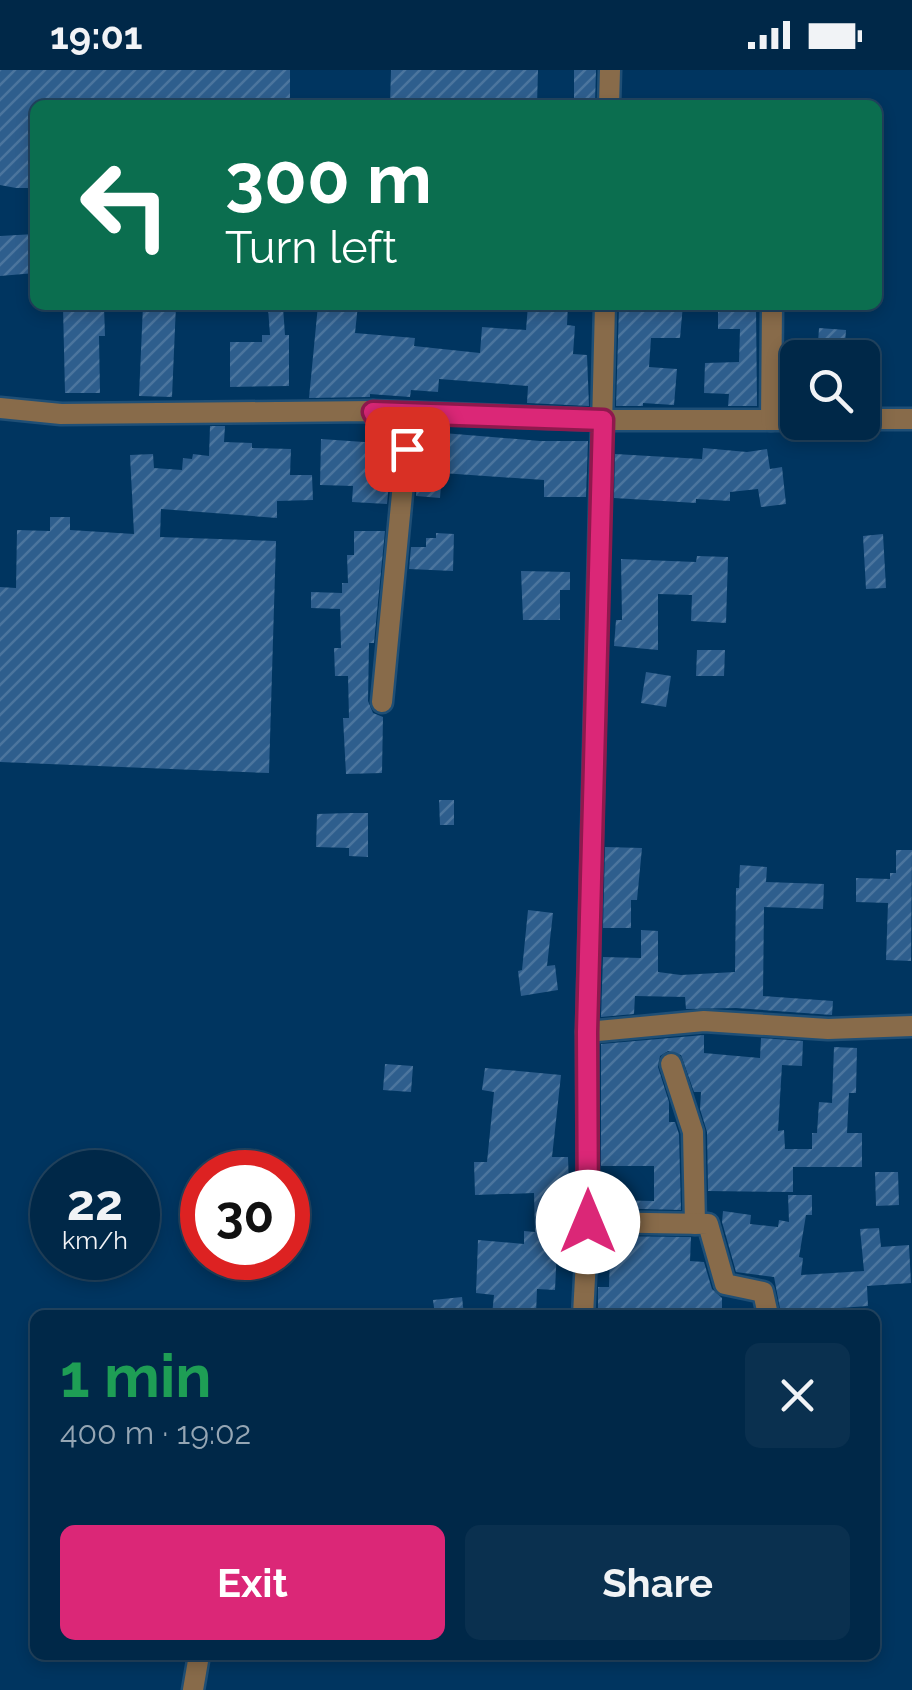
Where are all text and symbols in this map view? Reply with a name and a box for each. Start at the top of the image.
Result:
text: 19:01 [50,13,143,58]
text: 300 m [225,137,432,219]
icon: left [60,140,190,270]
text: Turn left [225,221,397,274]
map controls [780,340,880,440]
button: search [780,340,880,440]
pin [365,407,450,492]
icon: arrive [380,422,435,477]
speed limit sign: 30 [180,1150,310,1280]
position arrow [536,1170,640,1274]
text: 22 [67,1173,123,1232]
text: km/h [62,1225,128,1255]
text: 1 min [60,1341,211,1411]
button: close [745,1343,850,1448]
text: 400 m · 19:02 [60,1414,251,1451]
button: Exit [60,1525,445,1640]
button: Share [465,1525,850,1640]

